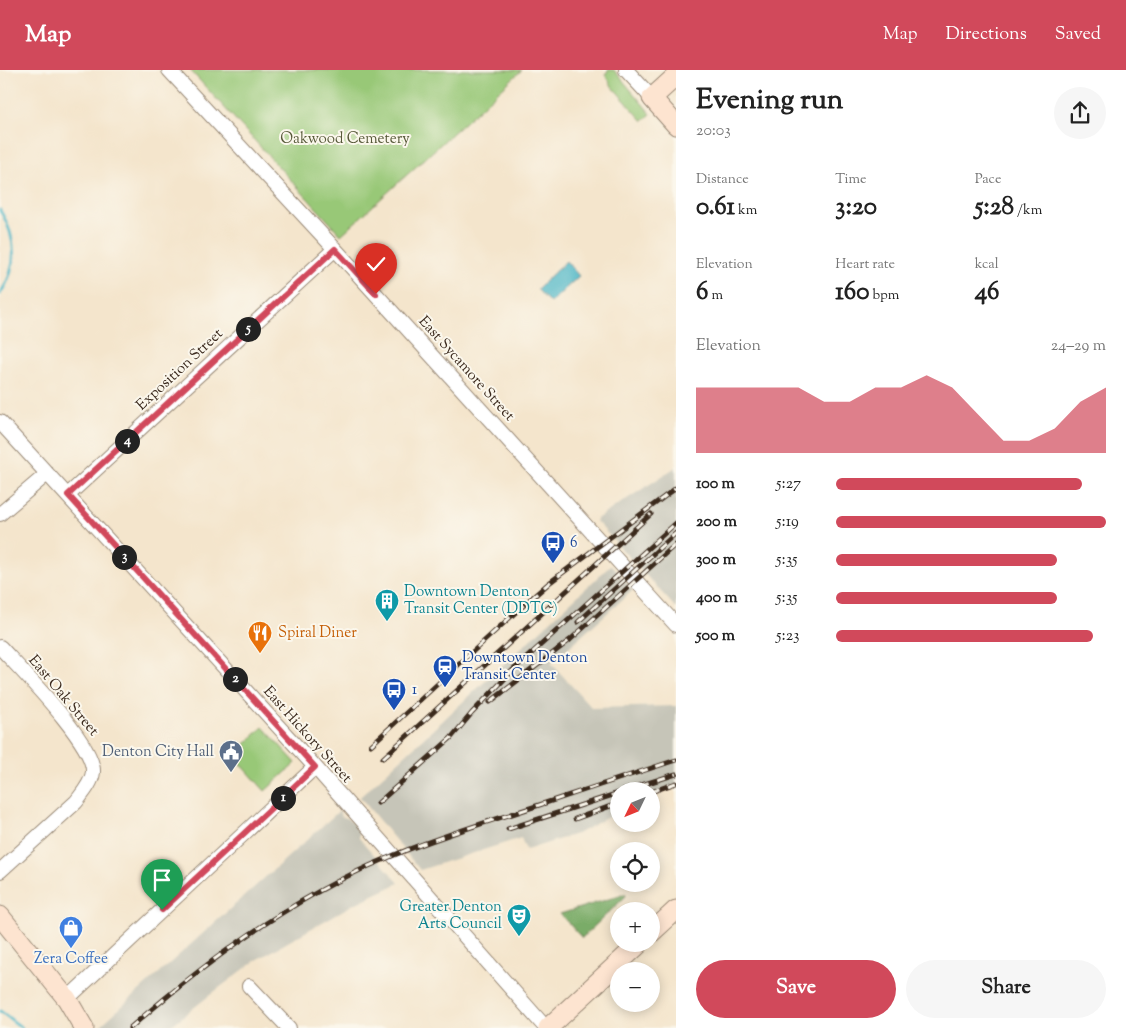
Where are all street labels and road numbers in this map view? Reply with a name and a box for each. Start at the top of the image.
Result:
street label: East Sycamore Street [413,312,519,426]
street label: Exposition Street [132,324,228,416]
street label: East Oak Street [23,651,103,741]
street label: East Hickory Street [258,682,356,788]

